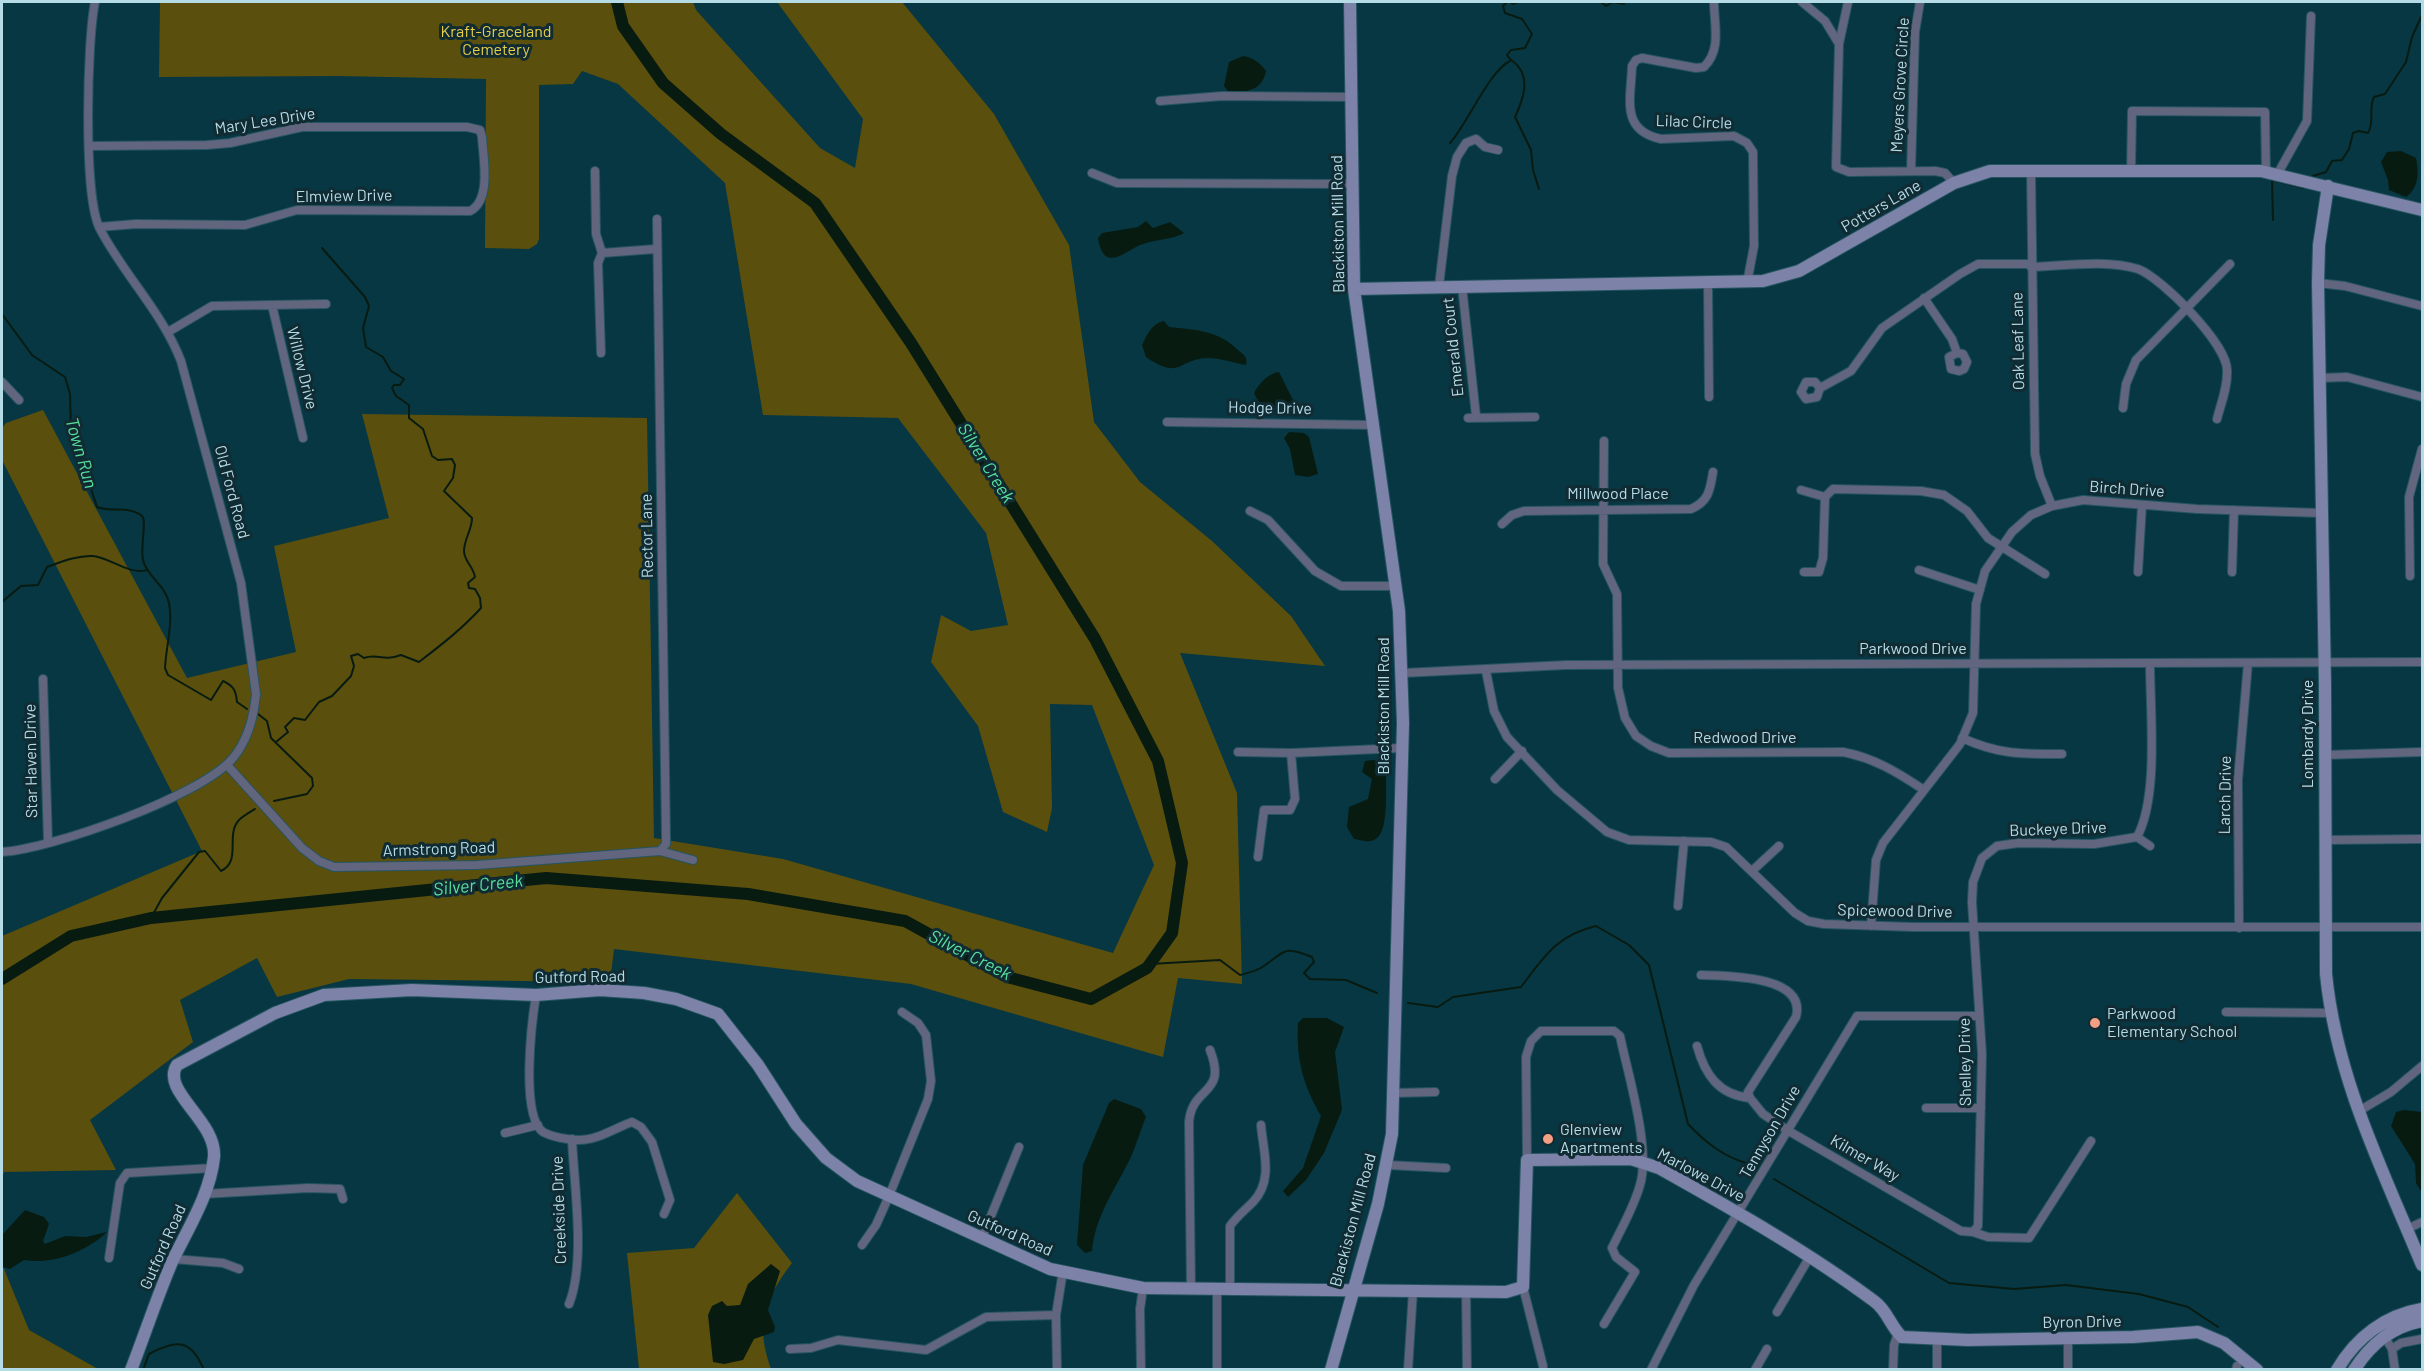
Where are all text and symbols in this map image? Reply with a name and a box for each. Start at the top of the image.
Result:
street label: Meyers Grove Circle [1887,17,1913,153]
park label: Kraft-Graceland Cemetery [441,22,551,60]
street label: Mary Lee Drive [213,104,317,138]
street label: Lilac Circle [1655,111,1733,133]
street label: Blackiston Mill Road [1327,155,1349,293]
street label: Potters Lane [1838,176,1924,236]
street label: Elmview Drive [295,186,393,206]
street label: Oak Leaf Lane [2008,292,2028,390]
street label: Emerald Court [1438,296,1468,398]
street label: Willow Drive [282,325,322,411]
street label: Hodge Drive [1228,398,1312,418]
water label: Town Run [61,415,101,491]
water label: Silver Creek [953,419,1019,507]
street label: Old Ford Road [210,443,254,541]
street label: Birch Drive [2089,477,2165,501]
street label: Millwood Place [1567,484,1669,504]
street label: Rector Lane [637,494,657,578]
street label: Blackiston Mill Road [1374,637,1394,775]
street label: Parkwood Drive [1859,639,1967,659]
street label: Lombardy Drive [2298,680,2318,788]
street label: Star Haven Drive [20,704,42,818]
street label: Redwood Drive [1693,728,1797,748]
street label: Larch Drive [2215,755,2235,835]
street label: Buckeye Drive [2009,818,2107,840]
street label: Armstrong Road [382,837,496,861]
water label: Silver Creek [432,870,524,900]
street label: Spicewood Drive [1837,900,1953,922]
water label: Silver Creek [925,925,1015,985]
street label: Gutford Road [534,967,626,987]
place label: Parkwood Elementary School [2107,1004,2237,1042]
marker: Parkwood Elementary School [2088,1016,2102,1030]
street label: Shelley Drive [1955,1018,1975,1106]
street label: Tennyson Drive [1736,1082,1804,1182]
place label: Glenview Apartments [1560,1120,1642,1158]
street label: Kilmer Way [1827,1130,1903,1186]
marker: Glenview Apartments [1541,1132,1555,1146]
street label: Marlowe Drive [1654,1144,1748,1206]
street label: Blackiston Mill Road [1326,1151,1380,1289]
street label: Creekside Drive [548,1156,570,1264]
street label: Gutford Road [136,1202,190,1292]
street label: Gutford Road [965,1206,1055,1260]
street label: Byron Drive [2042,1312,2122,1332]

